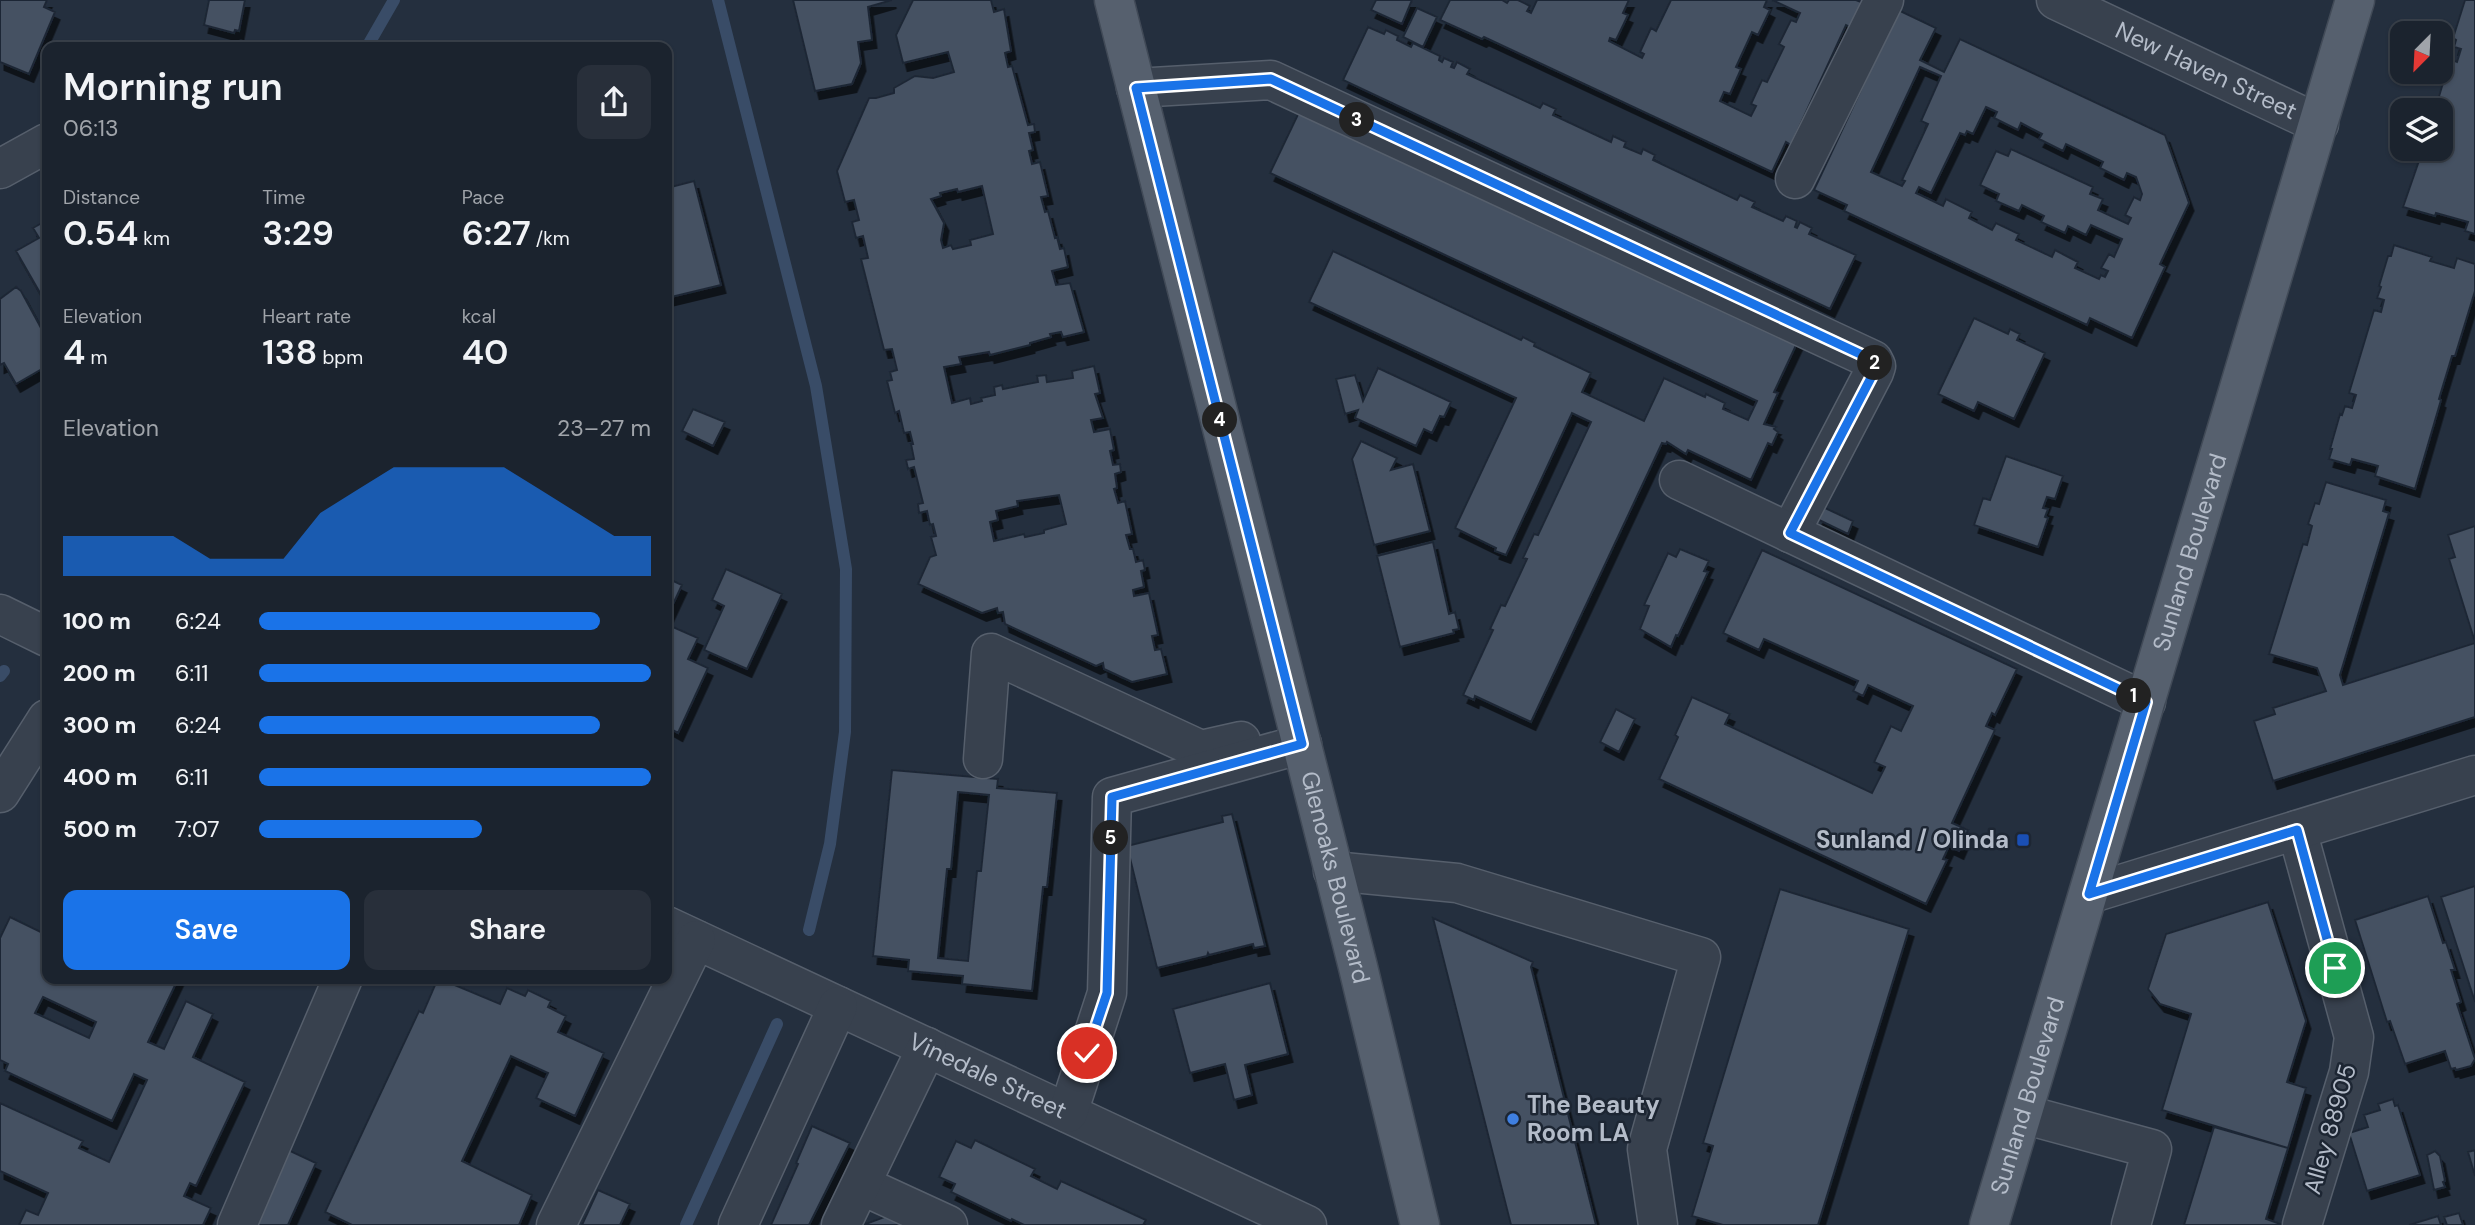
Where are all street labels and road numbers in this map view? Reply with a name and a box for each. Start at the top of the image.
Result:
street label: New Haven Street [2110,14,2302,126]
street label: Sunland Boulevard [2145,450,2234,655]
street label: Glenoaks Boulevard [1294,768,1377,987]
street label: Sunland Boulevard [1983,993,2071,1198]
street label: Vinedale Street [904,1025,1072,1126]
street label: Alley 88905 [2296,1060,2363,1198]

